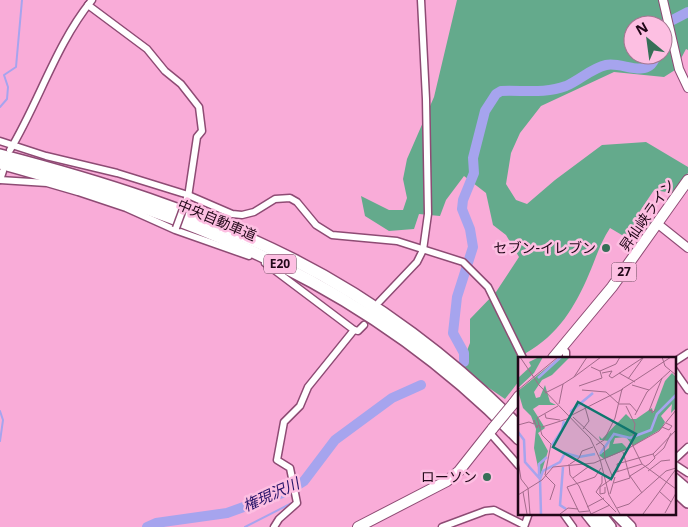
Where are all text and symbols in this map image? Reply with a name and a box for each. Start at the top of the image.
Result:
north arrow [623,15,673,65]
text: N [632,17,651,39]
street label: 昇仙峡ライン [615,175,678,255]
street label: 中央自動車道 [175,194,260,245]
place label: セブン-イレブン [493,238,596,257]
marker: セブン-イレブン [600,242,612,254]
road number: E20 [264,254,296,274]
road number: 27 [612,262,636,282]
inset map [518,357,676,514]
place label: ローソン [421,467,477,486]
marker: ローソン [481,471,493,483]
water label: 権現沢川 [239,472,304,515]

